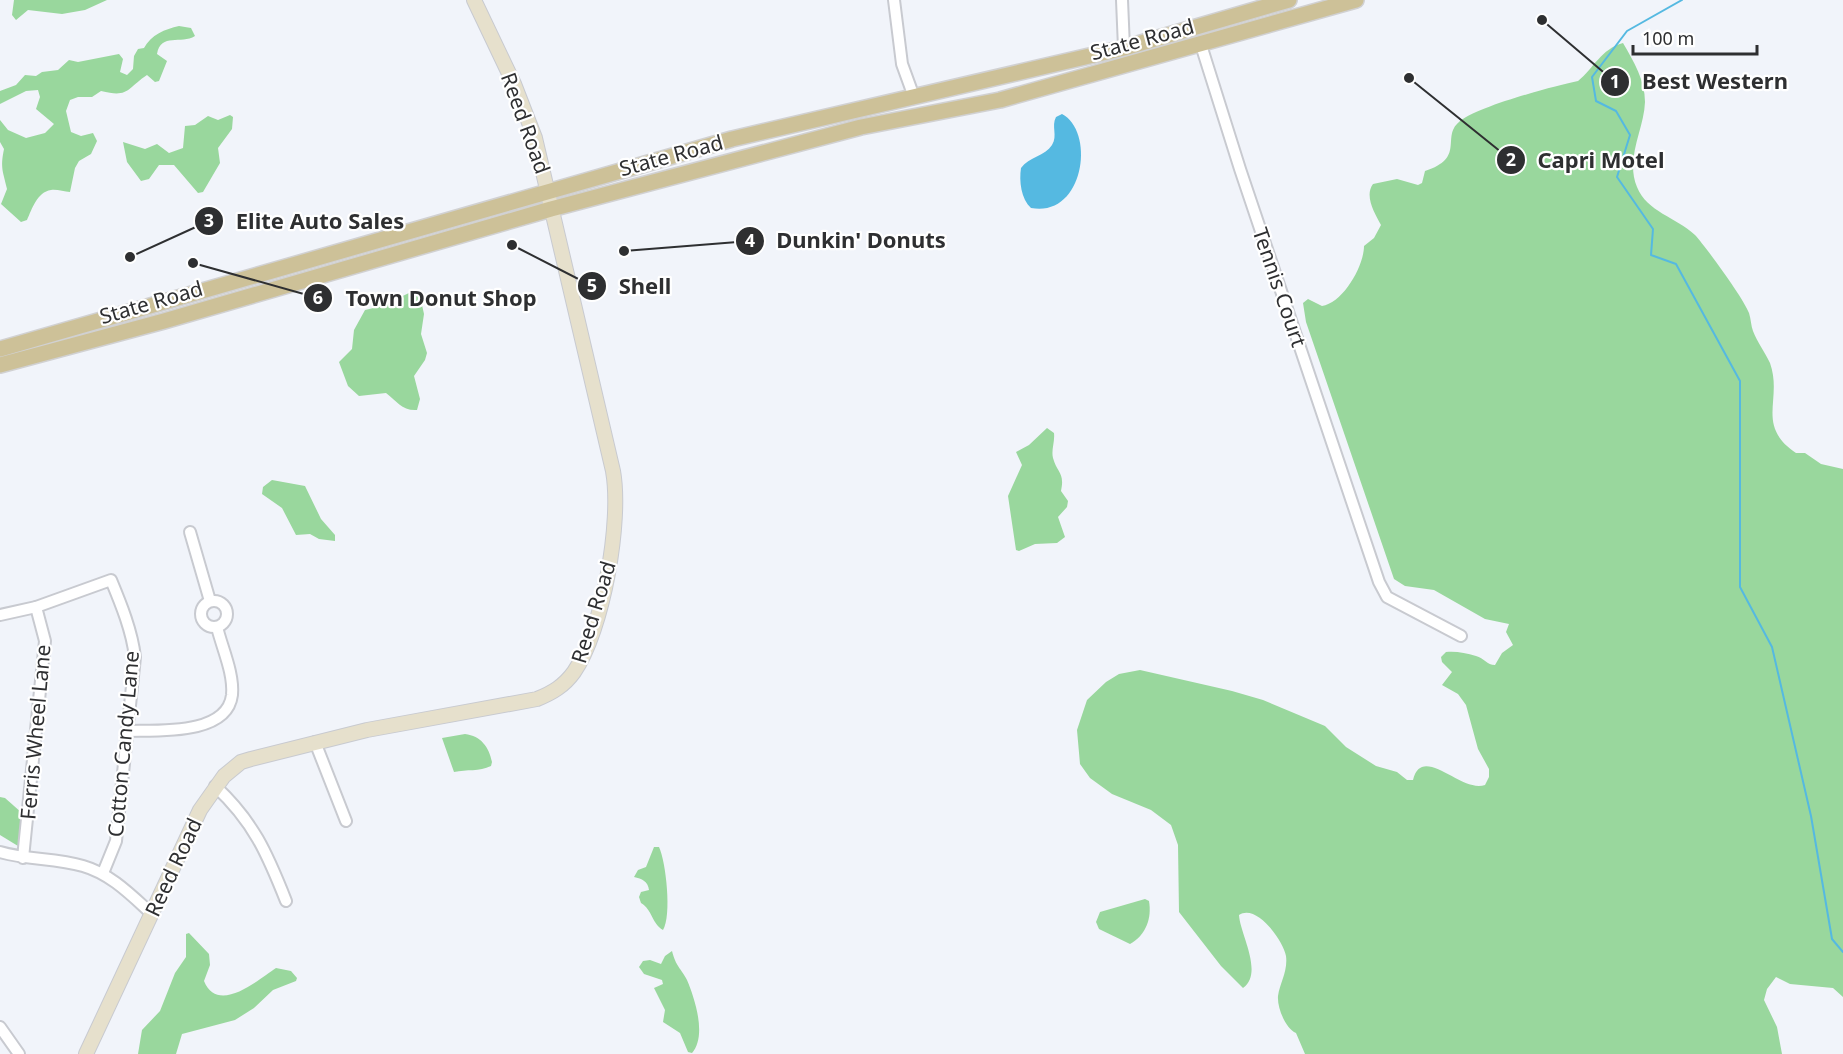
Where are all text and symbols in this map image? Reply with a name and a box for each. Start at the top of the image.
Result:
street label: State Road [1087,12,1197,66]
scale bar [1633,18,1758,56]
text: 100 m [1642,26,1694,50]
callout: Best Western [1600,62,1800,102]
text: Best Western [1642,65,1788,95]
street label: Reed Road [495,69,557,177]
text: 1 [1610,69,1620,93]
street label: State Road [616,128,726,182]
callout: Capri Motel [1496,140,1677,180]
text: Capri Motel [1537,144,1665,174]
text: 2 [1506,147,1516,171]
callout: Elite Auto Sales [194,201,416,241]
text: Elite Auto Sales [236,205,404,235]
text: 3 [204,208,214,232]
callout: Dunkin' Donuts [735,221,958,261]
text: Dunkin' Donuts [776,224,946,254]
street label: Tennis Court [1247,224,1314,351]
text: 4 [745,228,755,252]
callout: Shell [577,266,684,306]
text: Shell [619,270,671,300]
text: 5 [587,273,597,297]
street label: State Road [96,274,206,330]
callout: Town Donut Shop [303,278,548,318]
text: Town Donut Shop [345,282,537,312]
text: 6 [313,285,323,309]
street label: Reed Road [564,557,622,667]
street label: Ferris Wheel Lane [13,643,57,821]
street label: Cotton Candy Lane [101,650,145,838]
street label: Reed Road [138,813,208,921]

